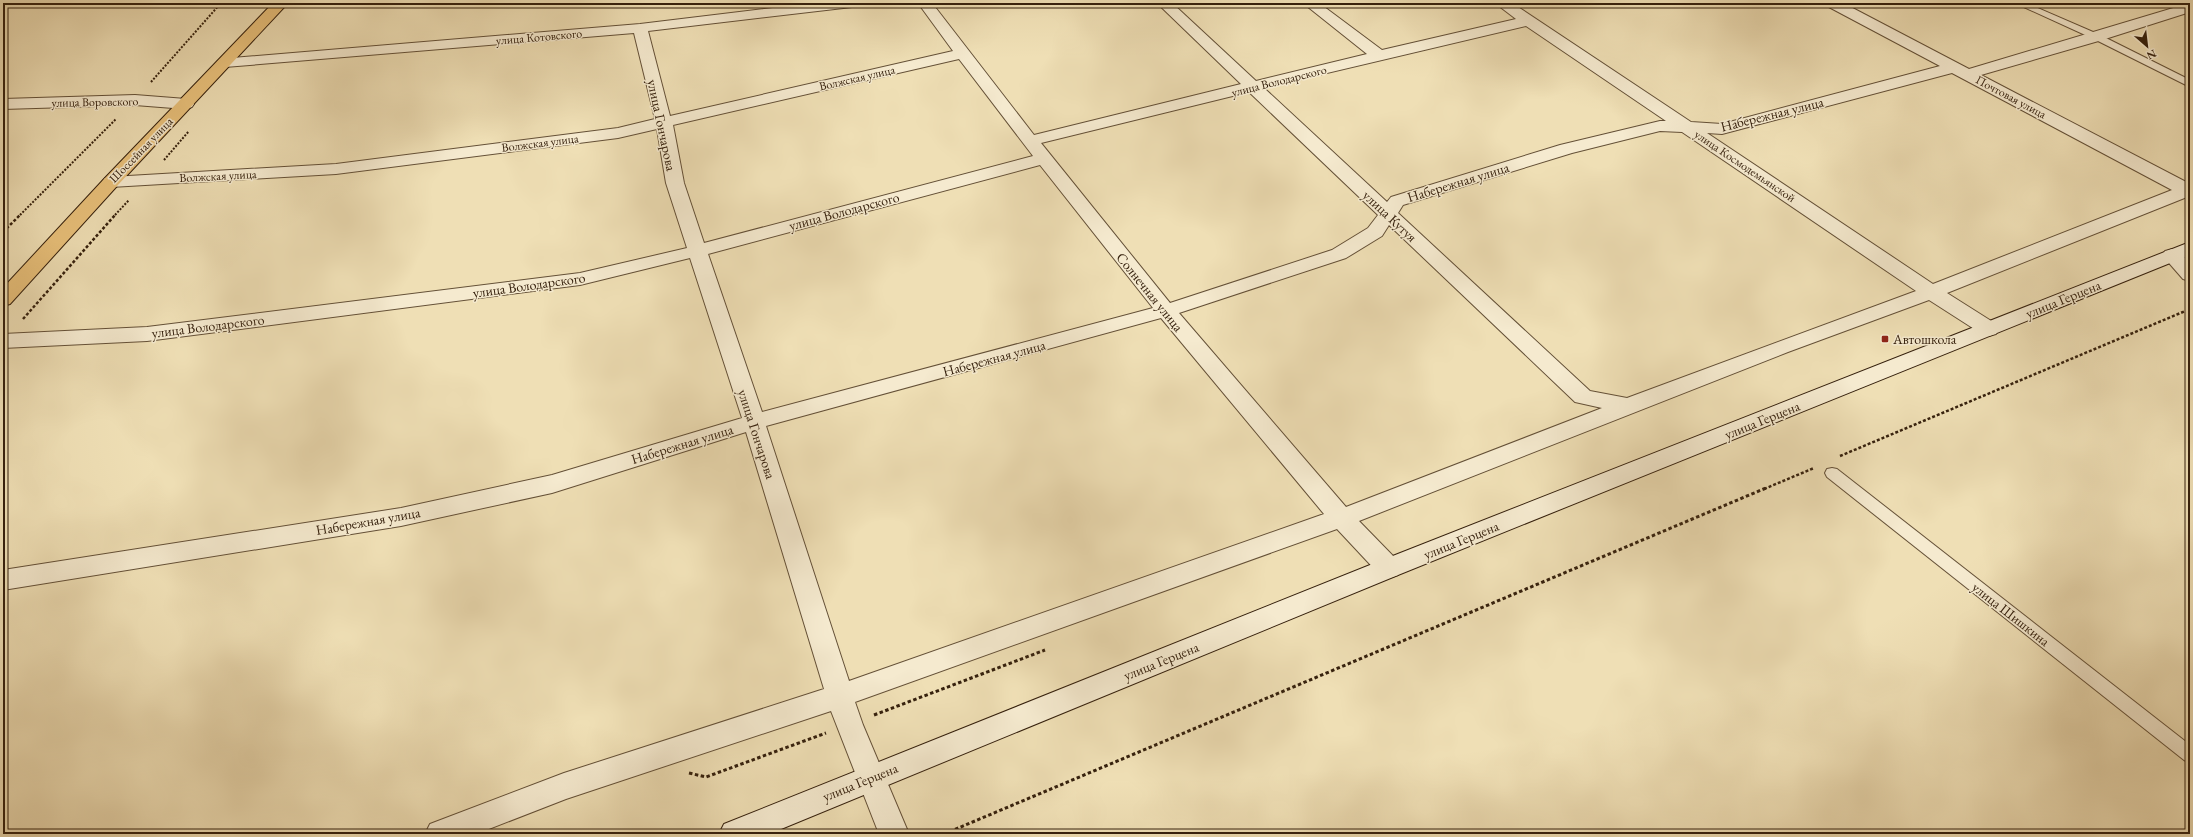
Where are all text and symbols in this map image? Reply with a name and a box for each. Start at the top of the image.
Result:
street label: улица Котовского [495,25,583,49]
north arrow [2127,26,2167,66]
text: N [2144,47,2159,63]
street label: Волжская улица [817,61,897,95]
street label: улица Володарского [1230,61,1328,101]
street label: Почтовая улица [1973,72,2049,122]
street label: улица Гончарова [643,78,681,173]
street label: Набережная улица [1719,92,1826,136]
street label: улица Воровского [51,93,139,111]
street label: Шоссейная улица [106,114,177,186]
street label: улица Космодемьянской [1691,126,1799,206]
street label: Волжская улица [501,130,580,156]
street label: Набережная улица [1405,158,1512,206]
street label: Волжская улица [179,166,257,186]
street label: улица Кутуя [1359,186,1421,246]
street label: улица Володарского [787,188,901,234]
street label: Солнечная улица [1113,249,1188,336]
street label: улица Володарского [472,268,587,302]
street label: улица Герцена [2023,276,2104,322]
street label: улица Володарского [151,310,266,342]
place label: Автошкола [1892,330,1957,348]
marker: Автошкола [1880,334,1890,344]
street label: Набережная улица [941,336,1048,380]
street label: улица Гончарова [734,387,780,482]
street label: улица Герцена [1722,397,1803,443]
street label: Набережная улица [629,420,736,468]
street label: Набережная улица [314,503,422,539]
street label: улица Герцена [1421,517,1502,563]
street label: улица Шишкина [1968,578,2054,650]
street label: улица Герцена [1121,638,1202,684]
street label: улица Герцена [820,759,901,805]

